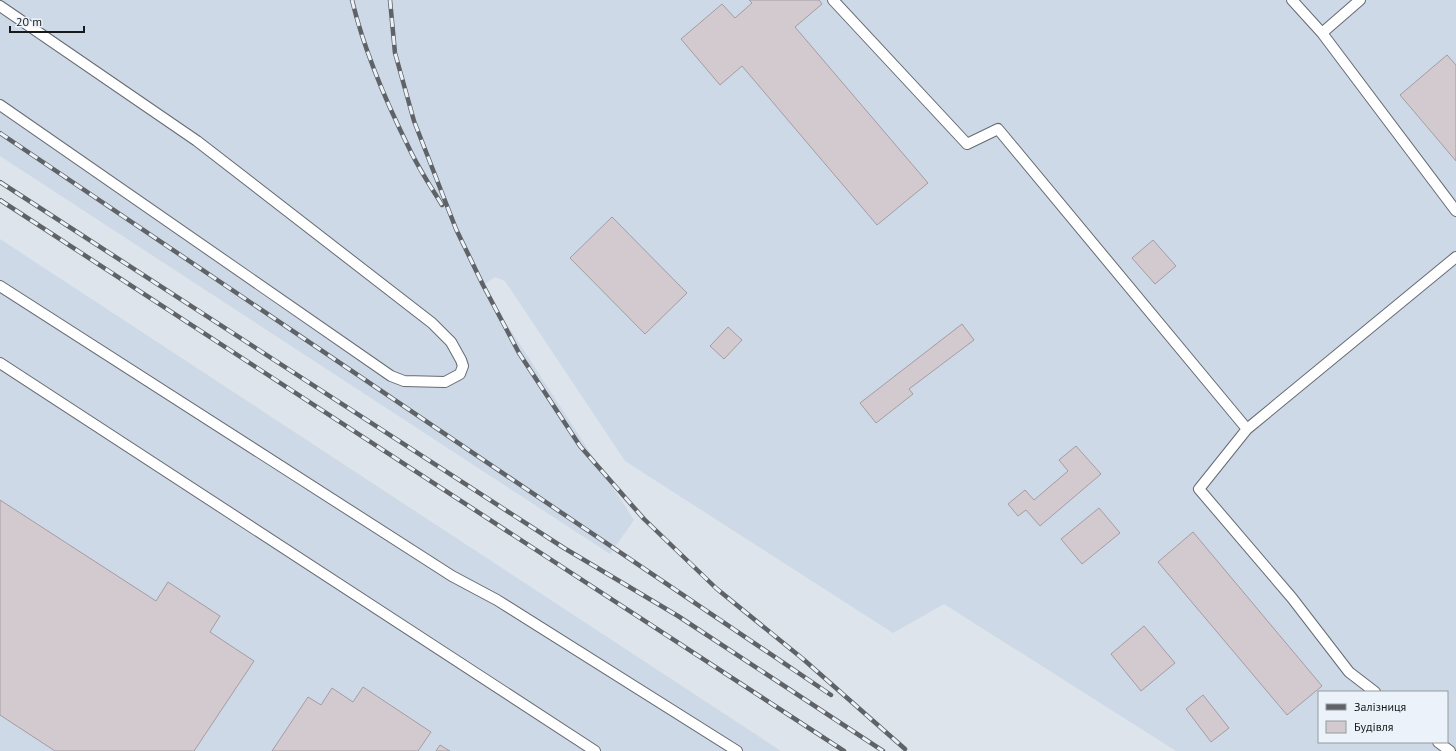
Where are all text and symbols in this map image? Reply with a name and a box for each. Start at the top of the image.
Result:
scale bar [10,8,84,34]
text: 20 m [16,14,42,29]
legend [1318,691,1448,743]
text: Залізниця [1354,699,1406,714]
text: Будівля [1354,719,1393,734]

